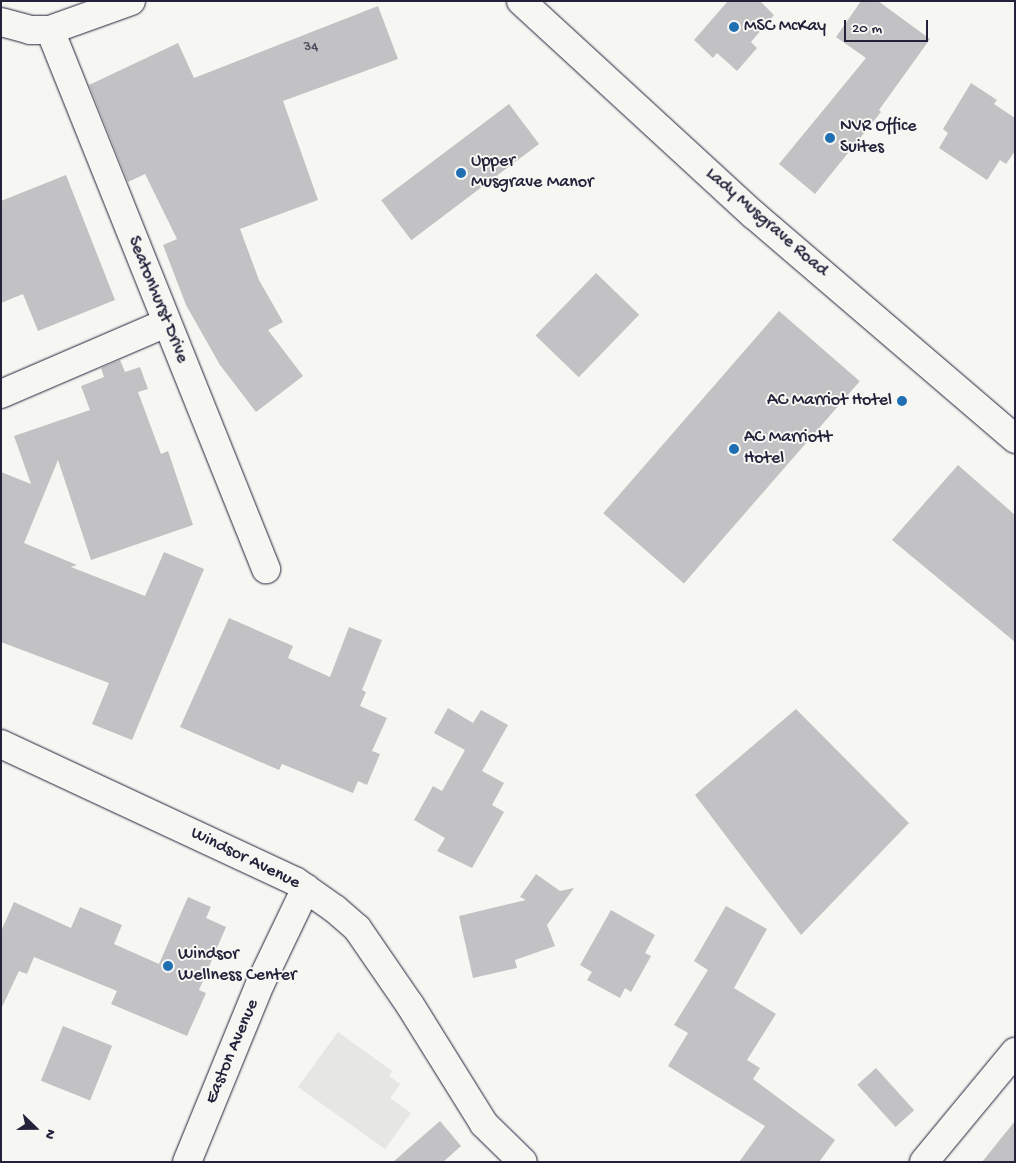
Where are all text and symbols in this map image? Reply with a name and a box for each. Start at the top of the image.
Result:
scale bar [846,10,930,42]
place label: MSC McKay [744,16,826,38]
text: 20 m [852,20,882,38]
marker: MSC McKay [728,21,740,33]
house number: 34 [304,39,318,57]
place label: NVR Office Suites [840,117,917,160]
marker: NVR Office Suites [824,132,836,144]
place label: Upper Musgrave Manor [471,152,593,194]
street label: Lady Musgrave Road [700,164,832,282]
marker: Upper Musgrave Manor [455,167,467,179]
street label: Seatonhurst Drive [122,233,192,367]
place label: AC Marriot Hotel [767,390,892,412]
marker: AC Marriot Hotel [896,395,908,407]
place label: AC Marriott Hotel [744,428,832,470]
marker: AC Marriott Hotel [728,443,740,455]
street label: Windsor Avenue [187,823,303,895]
place label: Windsor Wellness Center [178,945,296,988]
marker: Windsor Wellness Center [162,960,174,972]
street label: Easton Avenue [201,996,265,1108]
north arrow [10,1103,60,1153]
text: N [40,1126,59,1141]

